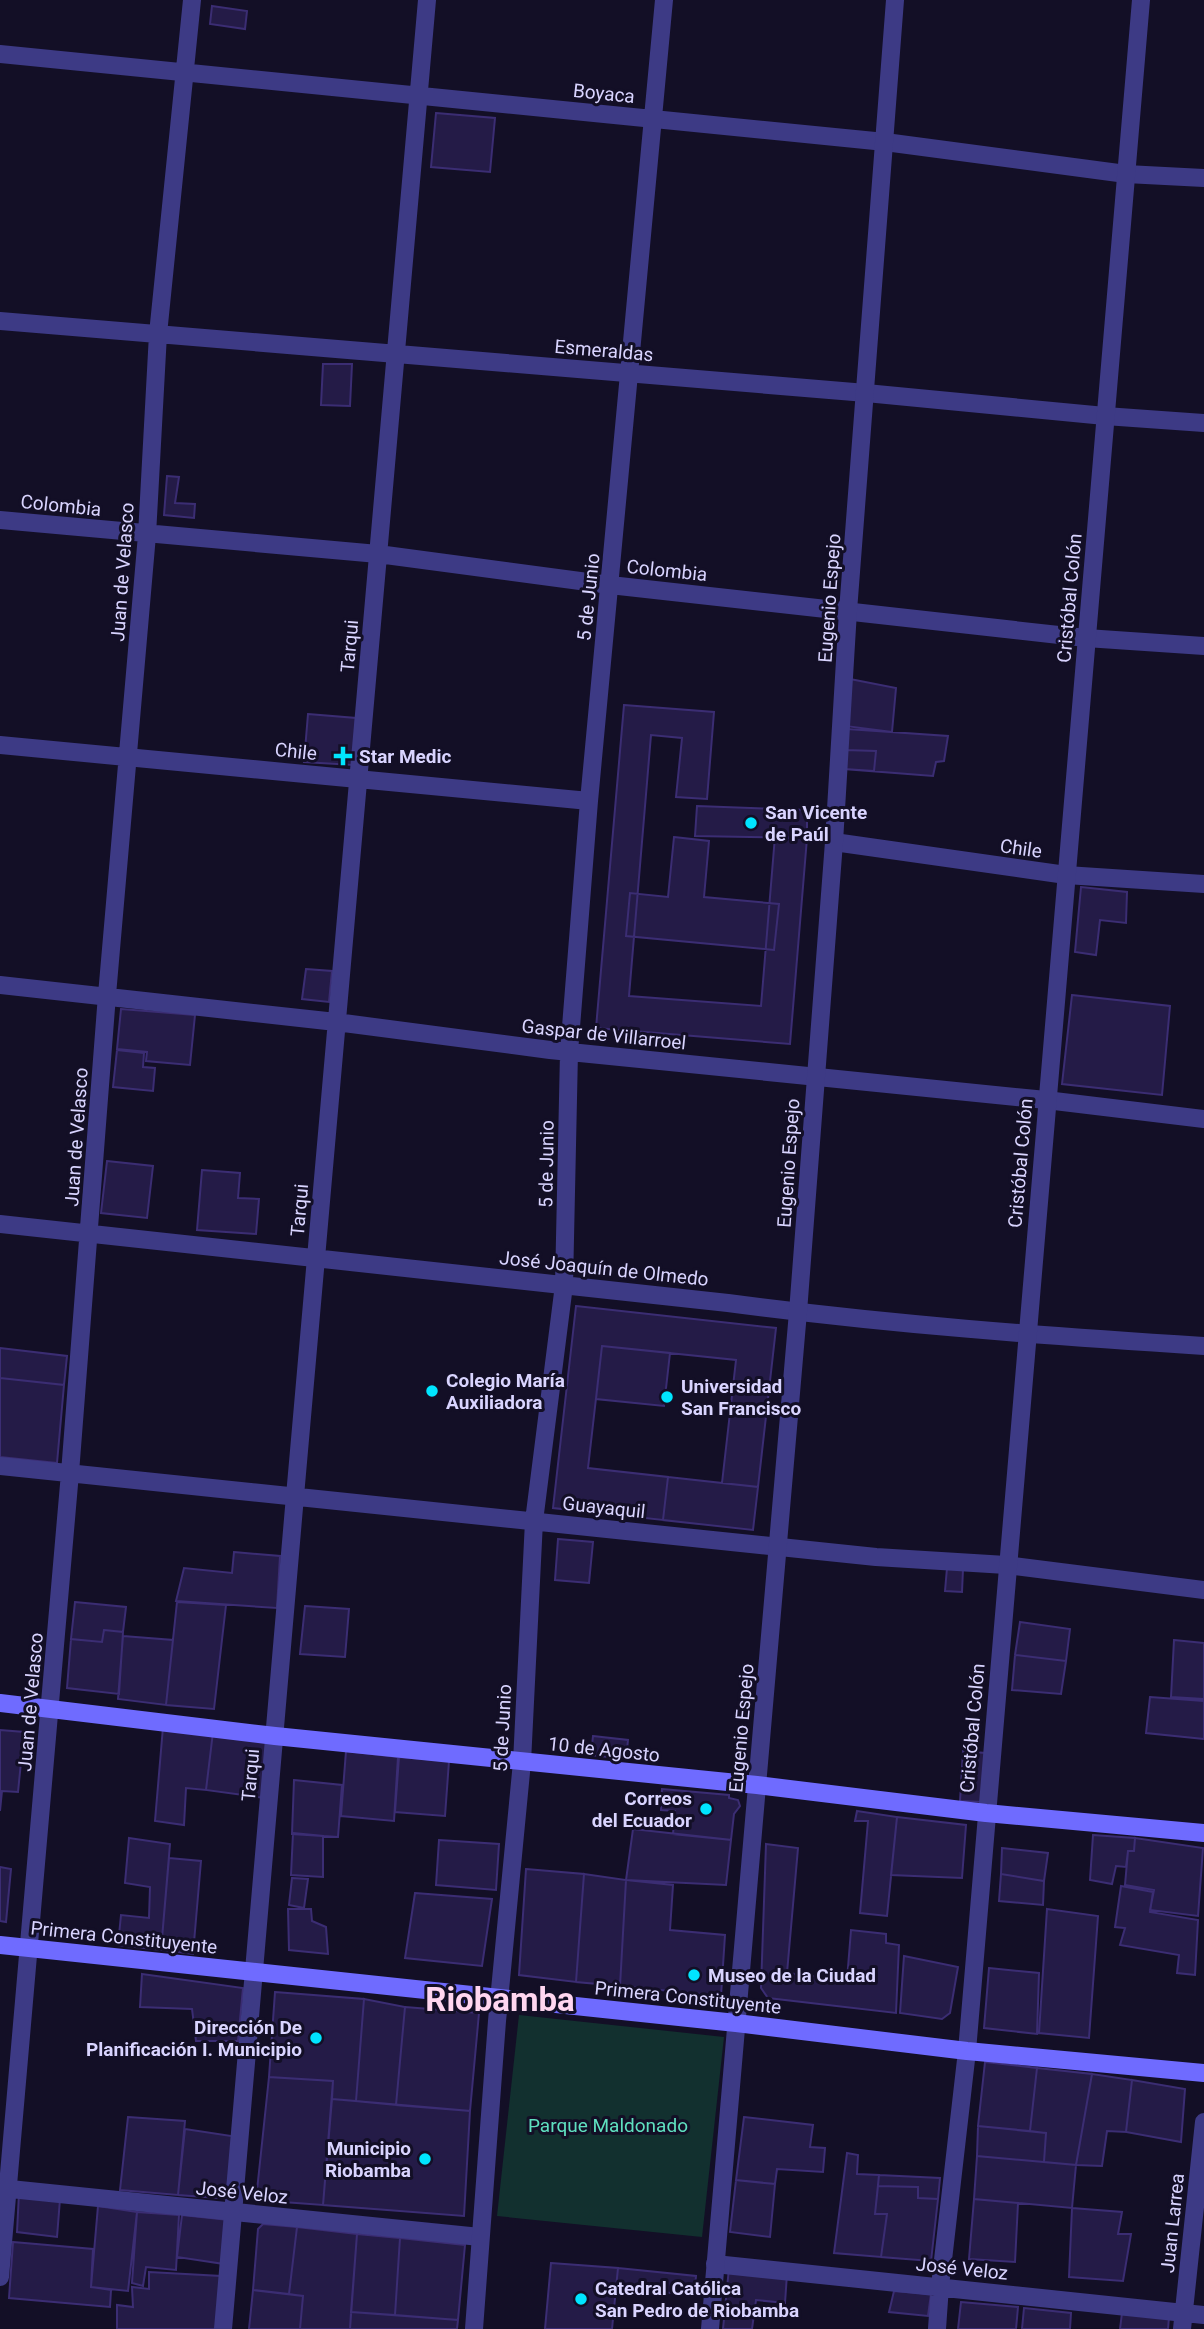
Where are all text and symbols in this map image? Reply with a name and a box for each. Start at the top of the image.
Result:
street label: Boyaca [572,79,636,108]
street label: Esmeraldas [554,335,654,366]
street label: Colombia [19,490,102,521]
street label: Juan de Velasco [106,502,139,642]
street label: Cristóbal Colón [1052,532,1087,664]
street label: Eugenio Espejo [814,533,845,663]
street label: 5 de Junio [572,552,605,642]
street label: Colombia [625,555,708,586]
street label: Tarqui [336,619,363,673]
street label: Chile [274,738,318,765]
place label: Star Medic [359,745,452,768]
marker: Star Medic [333,746,353,766]
place label: San Vicente de Paúl [765,801,867,846]
marker: San Vicente de Paúl [743,815,759,831]
street label: Chile [998,834,1043,863]
street label: Gaspar de Villarroel [521,1014,687,1055]
street label: Juan de Velasco [60,1067,93,1207]
street label: Cristóbal Colón [1003,1097,1038,1229]
street label: Eugenio Espejo [773,1098,804,1228]
street label: 5 de Junio [534,1120,559,1208]
street label: Tarqui [286,1183,313,1237]
street label: José Joaquín de Olmedo [498,1246,710,1291]
place label: Colegio María Auxiliadora [446,1369,565,1414]
place label: Universidad San Francisco [681,1375,801,1420]
marker: Colegio María Auxiliadora [424,1383,440,1399]
marker: Universidad San Francisco [659,1389,675,1405]
street label: Guayaquil [561,1492,647,1523]
street label: Juan de Velasco [13,1632,48,1772]
street label: Cristóbal Colón [955,1662,990,1794]
street label: Eugenio Espejo [724,1663,759,1793]
street label: 5 de Junio [489,1684,516,1772]
street label: 10 de Agosto [547,1732,661,1767]
street label: Tarqui [237,1748,264,1802]
place label: Correos del Ecuador [592,1787,692,1832]
marker: Correos del Ecuador [698,1801,714,1817]
street label: Primera Constituyente [29,1916,218,1959]
place label: Museo de la Ciudad [708,1964,876,1987]
marker: Museo de la Ciudad [686,1967,702,1983]
street label: Primera Constituyente [593,1976,782,2019]
district label: Riobamba [425,1980,575,2019]
place label: Dirección De Planificación I. Municipio [86,2016,302,2061]
marker: Dirección De Planificación I. Municipio [308,2030,324,2046]
park label: Parque Maldonado [528,2114,688,2137]
place label: Municipio Riobamba [325,2137,411,2182]
marker: Municipio Riobamba [417,2151,433,2167]
street label: Juan Larrea [1156,2172,1189,2274]
street label: José Veloz [195,2176,289,2209]
street label: José Veloz [915,2252,1009,2285]
place label: Catedral Católica San Pedro de Riobamba [595,2277,799,2322]
marker: Catedral Católica San Pedro de Riobamba [573,2291,589,2307]

